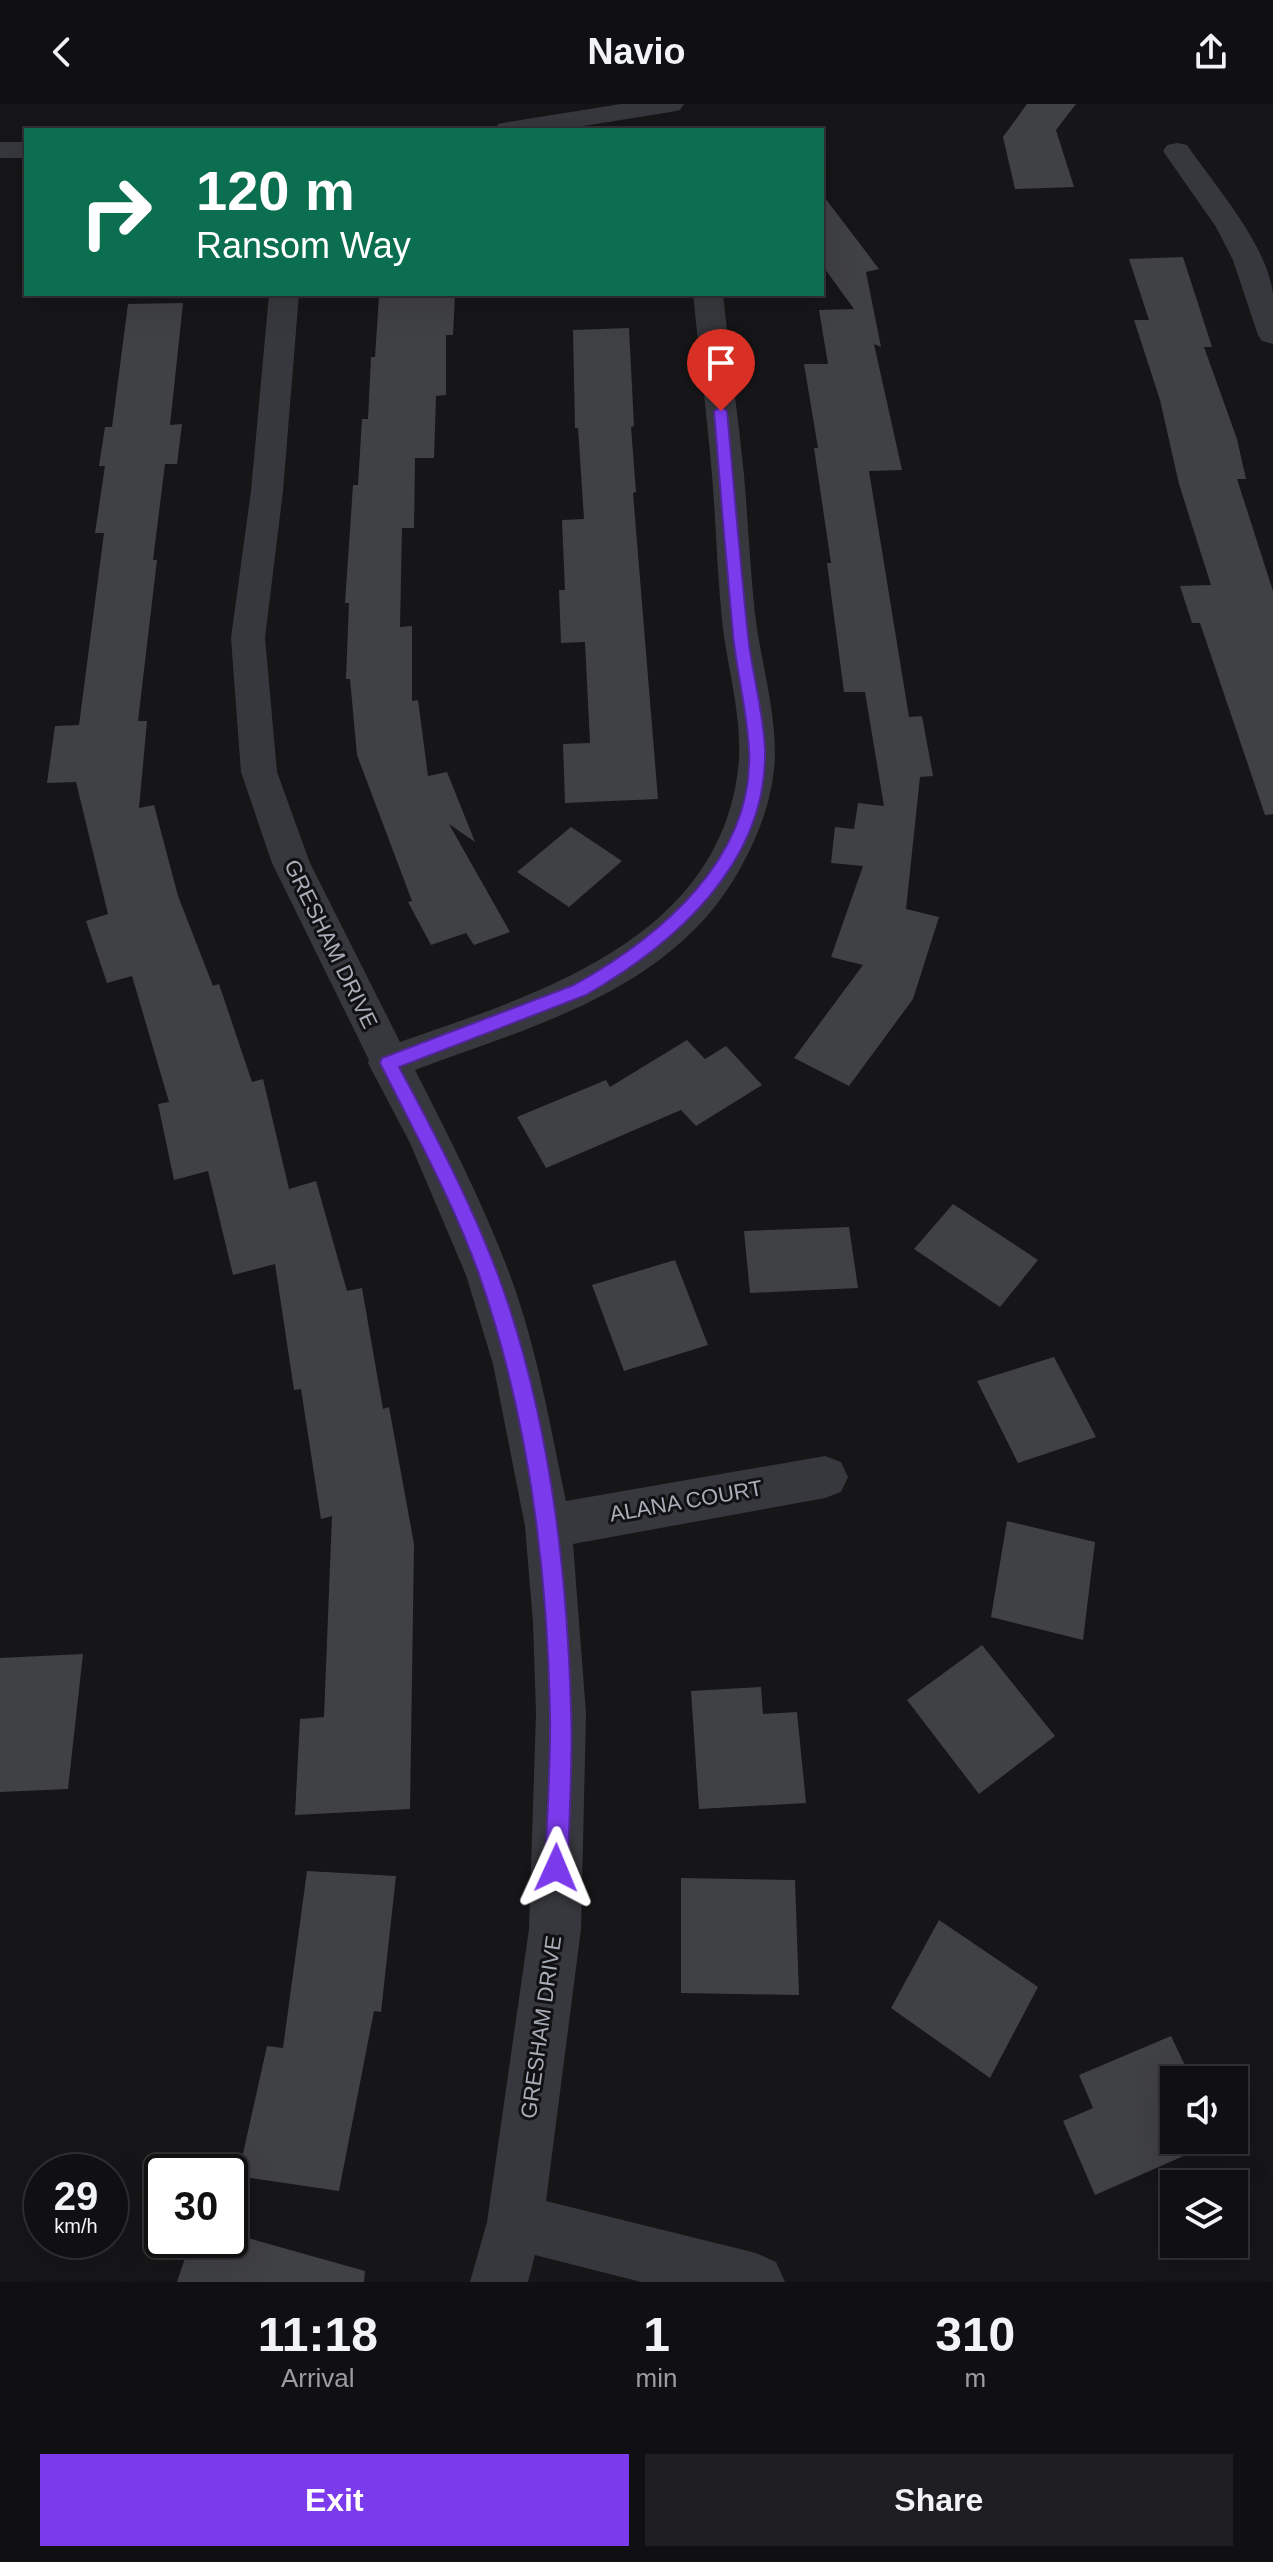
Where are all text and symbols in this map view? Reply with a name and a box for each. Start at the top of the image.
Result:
icon: back [40,30,84,74]
icon: share [1189,30,1233,74]
text: Navio [587,31,686,72]
text: 120 m [196,159,355,222]
icon: right [64,160,168,264]
text: Ransom Way [196,225,411,266]
pin [687,329,755,411]
icon: arrive [699,341,743,385]
street label: GRESHAM DRIVE [279,856,383,1032]
street label: ALANA COURT [608,1475,764,1527]
position arrow [514,1826,598,1910]
street label: GRESHAM DRIVE [516,1934,566,2120]
map controls [1160,2066,1248,2258]
button: sound [1160,2066,1248,2154]
speed limit sign: 30 [144,2154,248,2258]
button: layers [1160,2170,1248,2258]
text: 29 [54,2174,98,2218]
text: km/h [54,2215,98,2237]
text: 11:18 [258,2308,378,2361]
text: 1 [643,2308,670,2361]
text: 310 [935,2308,1015,2361]
text: Arrival [281,2363,355,2393]
text: min [636,2363,677,2393]
text: m [964,2363,986,2393]
button: Exit [40,2454,629,2546]
button: Share [645,2454,1233,2546]

